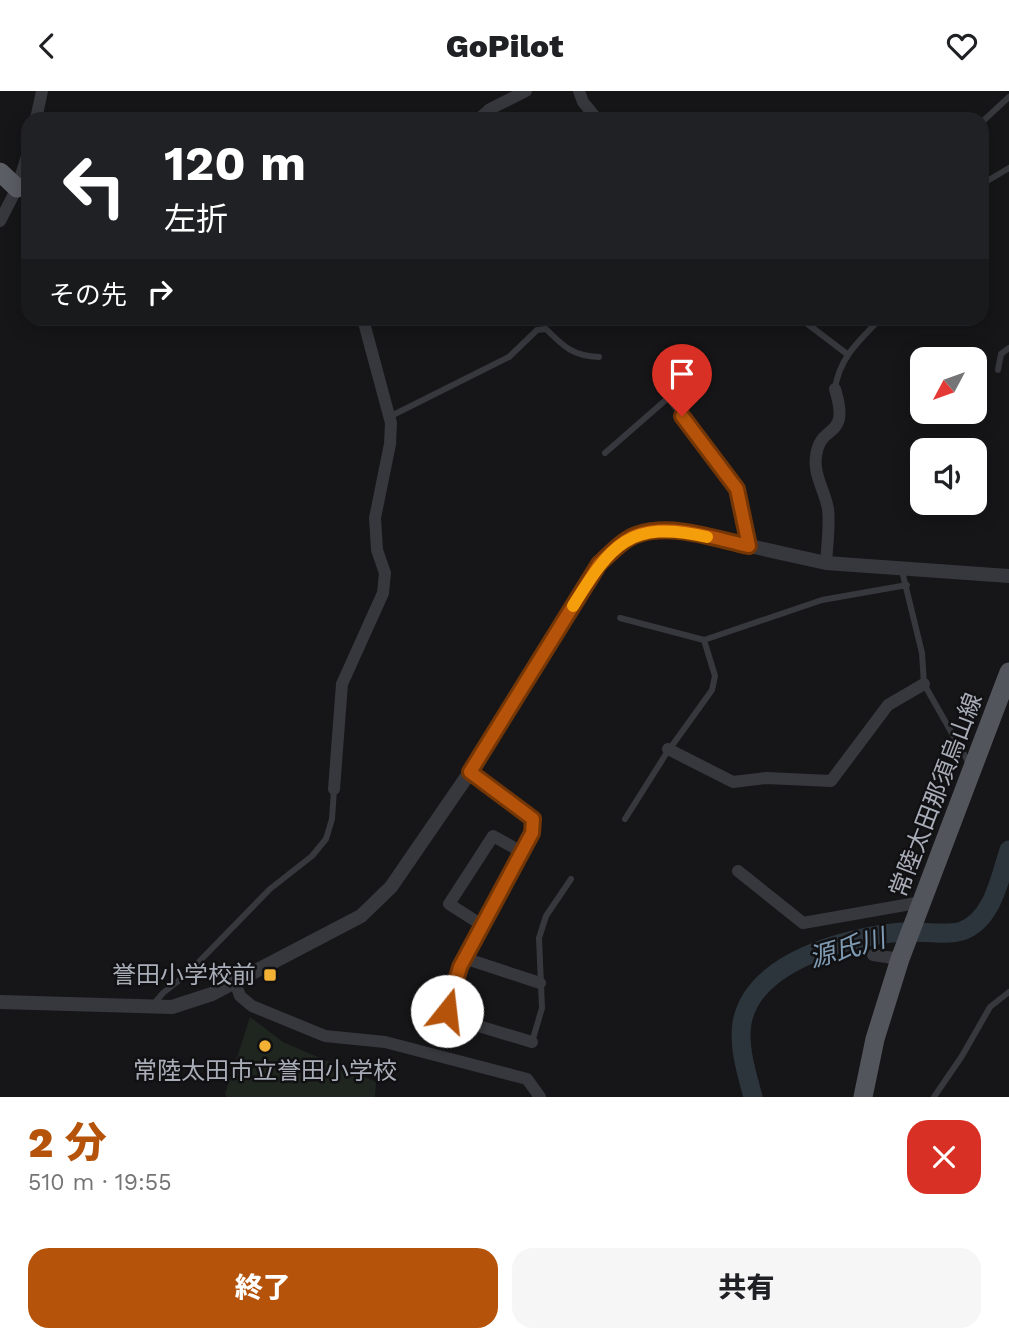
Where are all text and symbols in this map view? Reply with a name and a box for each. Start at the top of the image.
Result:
icon: back [28,27,66,65]
text: GoPilot [446,27,563,65]
icon: heart [943,27,981,65]
text: 120 m [164,134,306,192]
icon: left [49,140,140,231]
text: 左折 [164,200,228,238]
icon: right [141,273,179,311]
text: その先 [49,280,127,310]
pin [652,344,712,416]
north arrow [910,347,987,423]
map controls [910,347,987,515]
icon: arrive [663,355,701,393]
button: sound [910,438,987,515]
street label: 常陸太田那須烏山線 [884,689,988,901]
water label: 源氏川 [805,922,892,973]
place label: 誉田小学校前 [112,961,256,989]
marker: 誉田小学校前 [262,967,278,983]
position arrow [410,974,484,1048]
marker: 常陸太田市立誉田小学校 [257,1038,273,1054]
place label: 常陸太田市立誉田小学校 [133,1057,397,1085]
text: 2 分 [28,1118,106,1167]
button: close [907,1120,981,1194]
text: 510 m · 19:55 [28,1169,172,1196]
button: 終了 [28,1248,498,1328]
button: 共有 [512,1248,981,1328]

